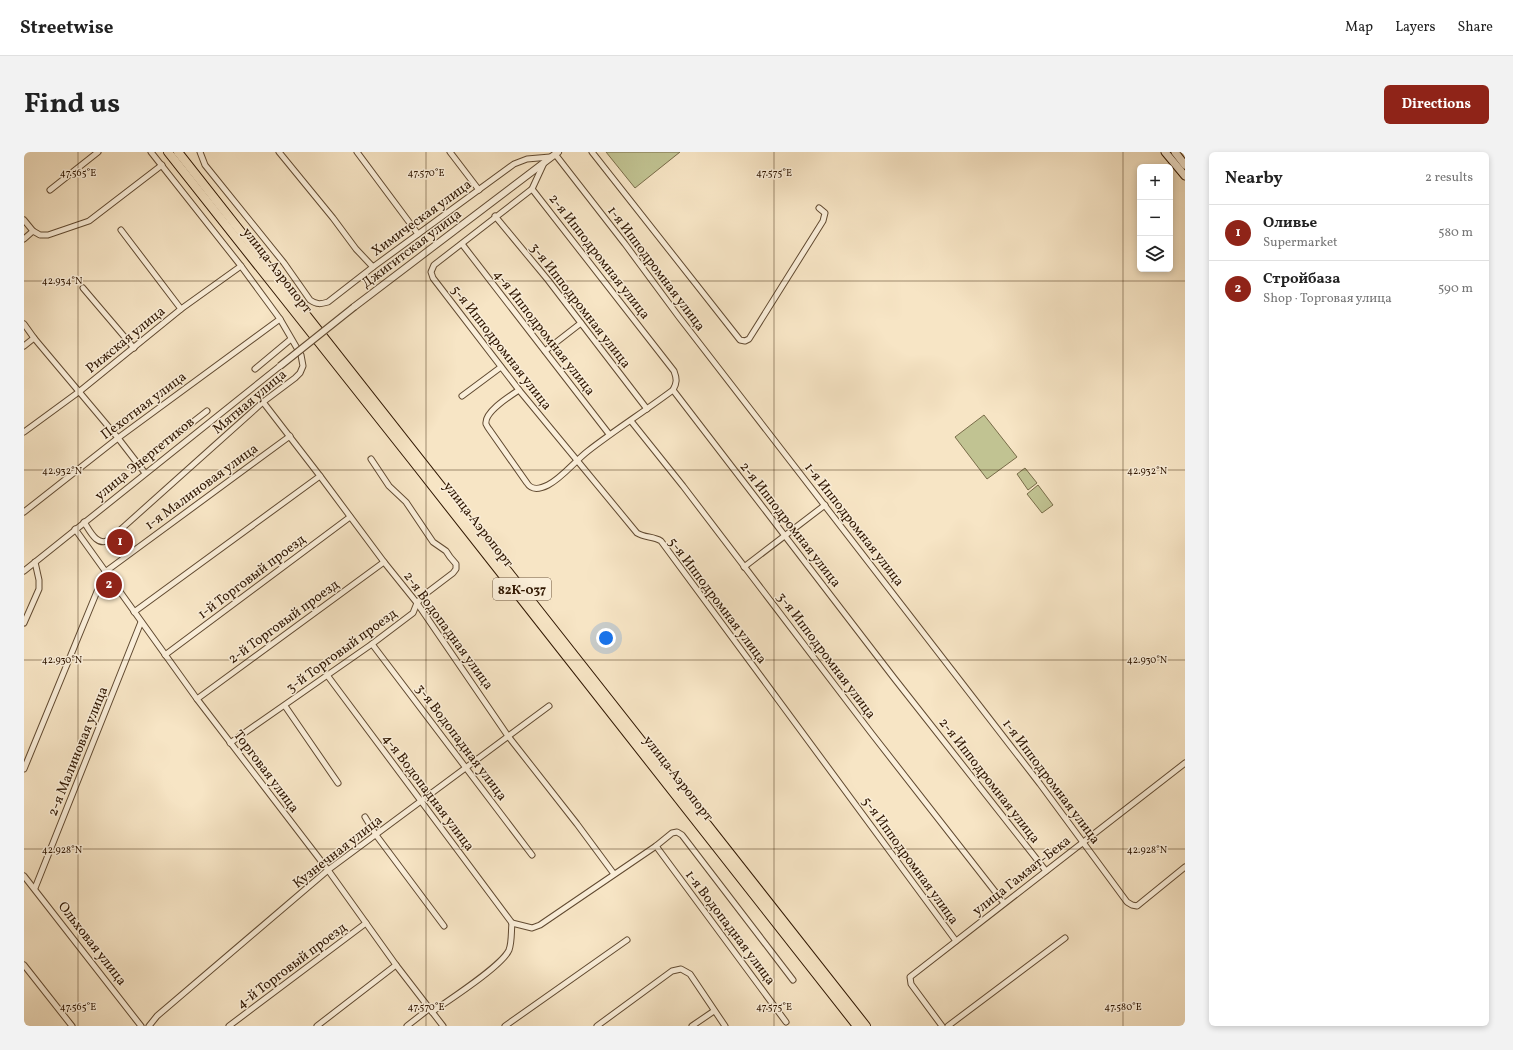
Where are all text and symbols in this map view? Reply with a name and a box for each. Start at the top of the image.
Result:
text: Streetwise [20,15,113,41]
text: Map [1345,18,1373,37]
text: Layers [1395,18,1435,37]
text: Share [1457,18,1493,37]
text: Find us [24,85,120,124]
button: Directions [1384,85,1489,124]
map controls [1137,164,1173,272]
button: + [1137,164,1173,200]
text: 47.565°E [60,166,96,180]
text: 47.570°E [408,166,444,180]
text: 47.575°E [756,166,792,180]
text: Nearby [1225,167,1283,190]
text: 2 results [1425,169,1473,187]
street label: Химическая улица [368,175,476,261]
street label: 2-я Ипподромная улица [544,190,654,324]
button: − [1137,200,1173,236]
street label: 1-я Ипподромная улица [602,202,709,335]
street label: Джигитская улица [358,205,466,293]
text: Оливье [1263,213,1317,234]
street label: улица Аэропорт [237,224,316,318]
text: 1 [1235,224,1241,242]
text: 580 m [1438,224,1473,242]
text: Supermarket [1263,234,1338,252]
button: layers [1137,236,1173,272]
street label: 3-я Ипподромная улица [525,239,635,373]
street label: 4-я Ипподромная улица [489,266,599,400]
text: Стройбаза [1263,269,1340,290]
text: 42.934°N [42,274,83,288]
text: 2 [1235,280,1241,298]
text: 590 m [1438,280,1473,298]
street label: 5-я Ипподромная улица [446,281,556,414]
text: Shop · Торговая улица [1263,290,1392,308]
street label: Рижская улица [82,302,170,378]
street label: Мятная улица [209,365,291,439]
street label: Пехотная улица [97,368,191,445]
street label: улица Энергетиков [91,413,199,505]
street label: 1-я Малиновая улица [141,440,262,535]
street label: 2-я Ипподромная улица [735,458,845,592]
street label: 1-я Ипподромная улица [799,459,908,591]
text: 42.932°N [42,464,83,478]
text: 42.932°N [1127,464,1168,478]
street label: улица Аэропорт [438,478,517,572]
pin: 1 [107,527,133,557]
street label: 1-й Торговый проезд [194,530,310,624]
street label: 5-я Ипподромная улица [663,534,771,668]
street label: 2-я Водопадная улица [398,568,497,694]
pin: 2 [96,570,122,600]
street label: 2-й Торговый проезд [225,575,343,669]
road number: 82К-037 [493,578,551,600]
street label: 3-я Ипподромная улица [772,589,880,723]
street label: 3-й Торговый проезд [283,605,401,698]
your location [596,628,616,648]
text: 42.930°N [42,653,83,667]
text: 42.930°N [1127,653,1168,667]
street label: 3-я Водопадная улица [411,681,511,805]
street label: 2-я Малиновая улица [44,684,113,819]
street label: 2-я Ипподромная улица [934,714,1044,848]
street label: 1-я Ипподромная улица [997,715,1104,848]
street label: Торговая улица [228,727,303,817]
street label: 4-я Водопадная улица [377,730,478,856]
street label: улица Аэропорт [638,732,717,826]
street label: 5-я Ипподромная улица [857,793,963,929]
street label: Кузнечная улица [289,811,387,893]
street label: улица Гамзат-Бека [969,832,1075,921]
text: 42.928°N [42,843,83,857]
text: 42.928°N [1127,843,1168,857]
street label: 1-я Водопадная улица [680,866,779,989]
street label: Ольховая улица [53,898,131,990]
street label: 4-й Торговый проезд [233,918,351,1014]
text: 47.565°E [60,1000,96,1014]
text: 47.570°E [408,1000,444,1014]
text: 47.575°E [756,1000,792,1014]
text: 47.580°E [1104,1000,1142,1014]

